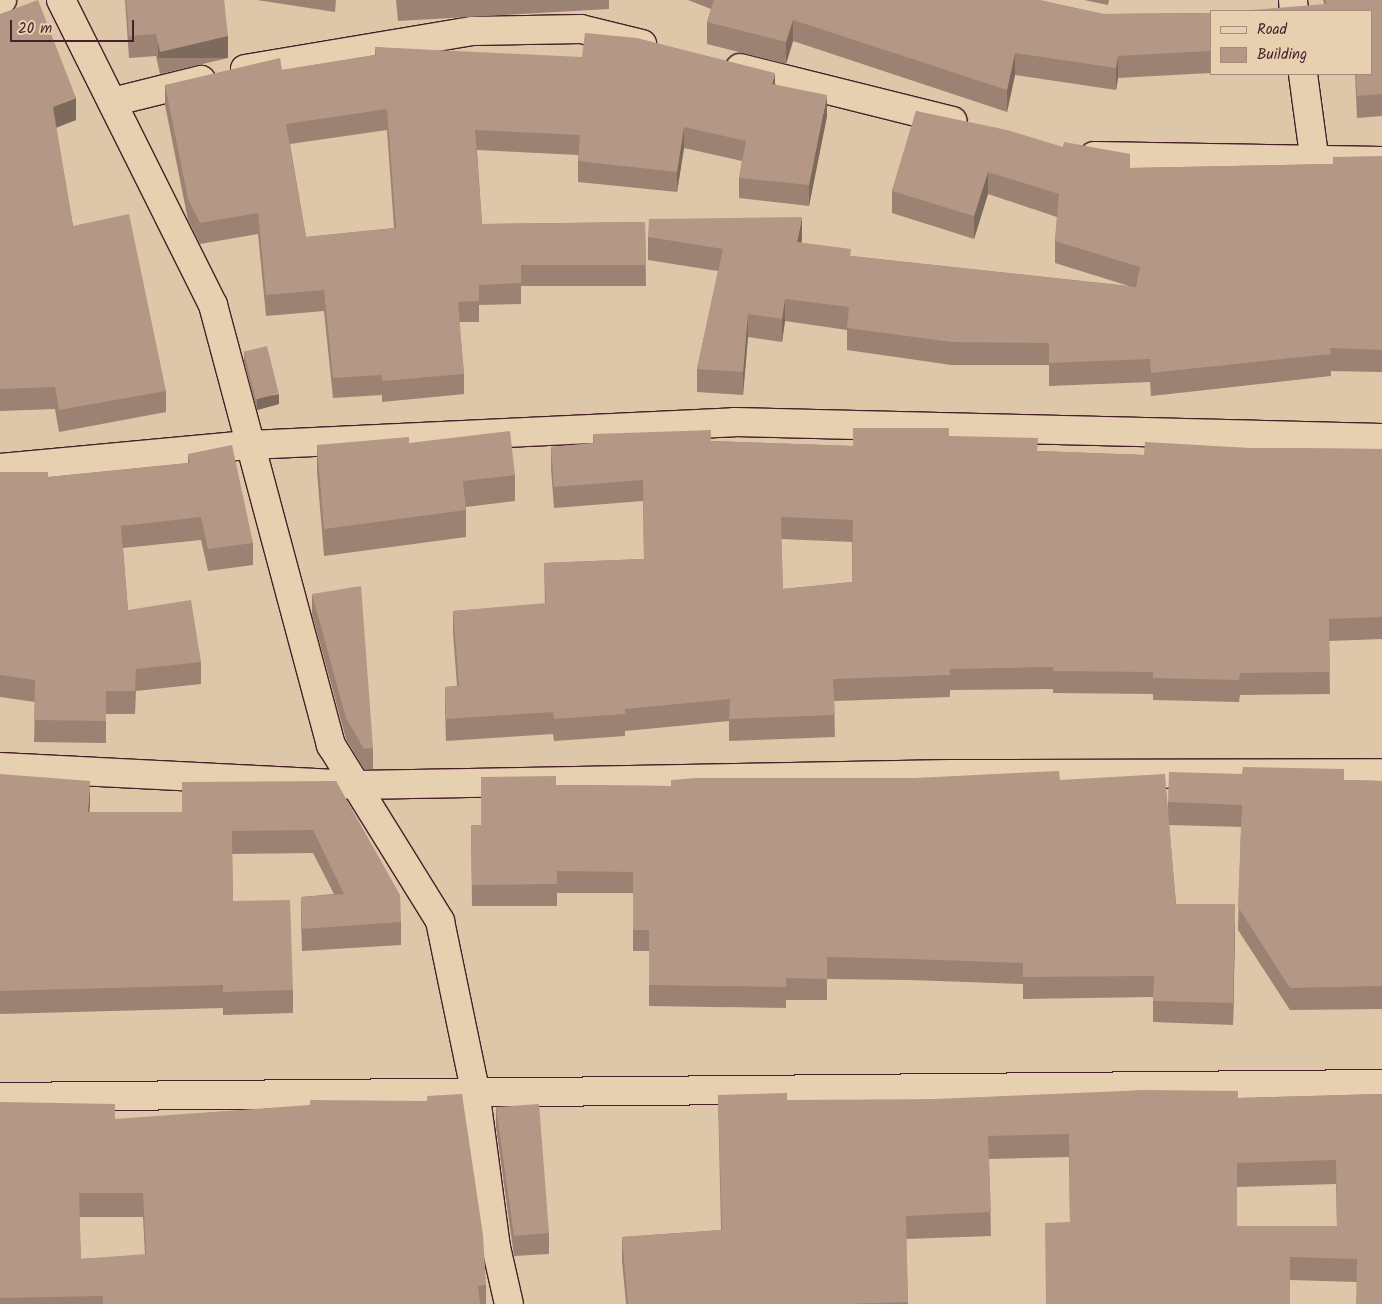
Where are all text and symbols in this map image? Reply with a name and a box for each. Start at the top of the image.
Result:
scale bar [12,10,136,42]
legend [1210,10,1372,75]
text: 20 m [18,17,52,41]
text: Road [1257,18,1287,42]
text: Building [1257,43,1307,67]

